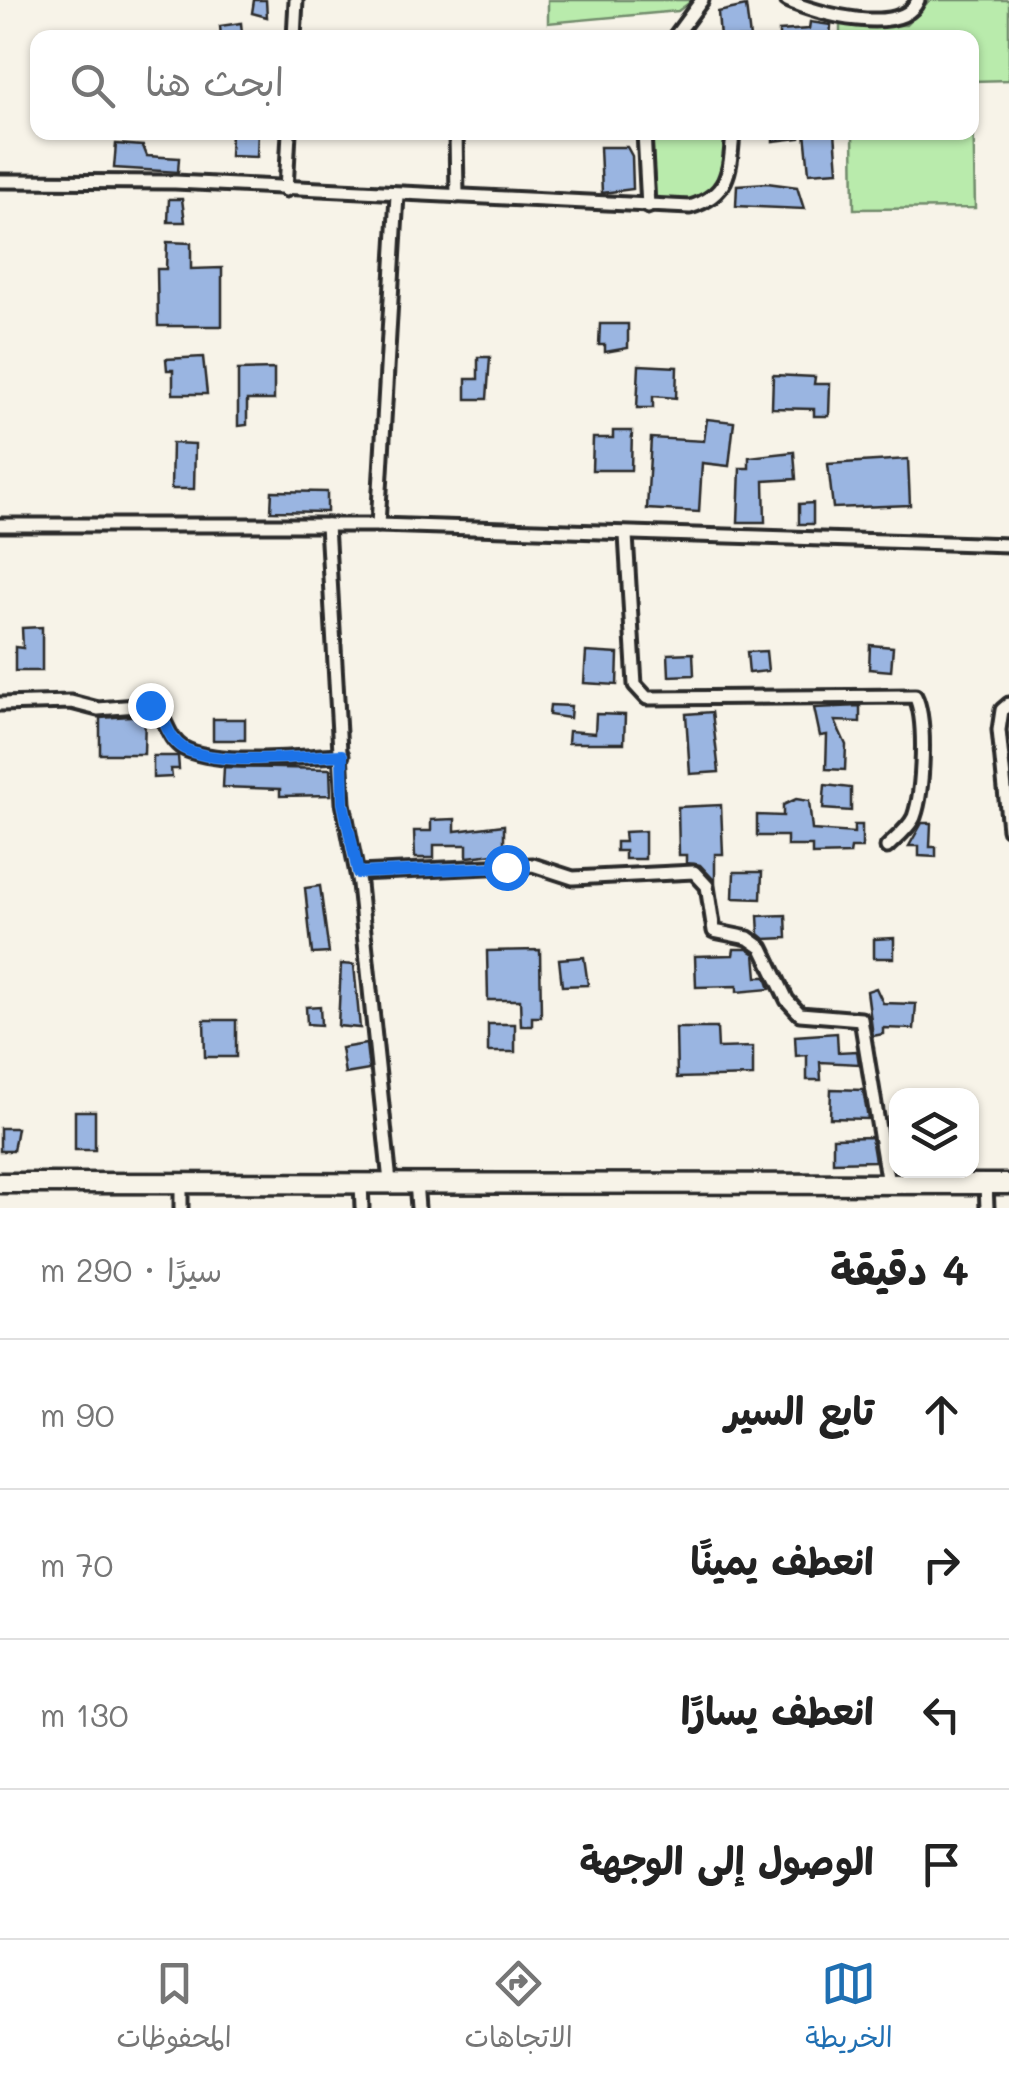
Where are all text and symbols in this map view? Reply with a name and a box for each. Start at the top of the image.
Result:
search box [30,30,979,140]
text: ابحث هنا [145,56,284,106]
icon: search [65,58,120,113]
route end [128,683,174,729]
route start [484,845,530,891]
map controls [889,1088,979,1178]
button: layers [889,1088,979,1178]
text: 4 دقيقة [830,1241,969,1296]
text: سيرًا · 290 m [40,1248,222,1290]
text: تابع السير [725,1385,874,1435]
icon: ahead [914,1387,969,1442]
text: 90 m [40,1393,114,1435]
text: انعطف يمينًا [691,1535,874,1585]
icon: right [914,1537,969,1592]
text: 70 m [40,1543,113,1585]
text: انعطف يسارًا [681,1685,874,1735]
icon: left [914,1687,969,1742]
text: 130 m [40,1693,129,1735]
text: الوصول إلى الوجهة [579,1835,874,1885]
icon: arrive [914,1837,969,1892]
tab: المحفوظات [116,1956,232,2062]
tab: الاتجاهات [464,1956,573,2062]
tab: الخريطة [805,1956,893,2062]

